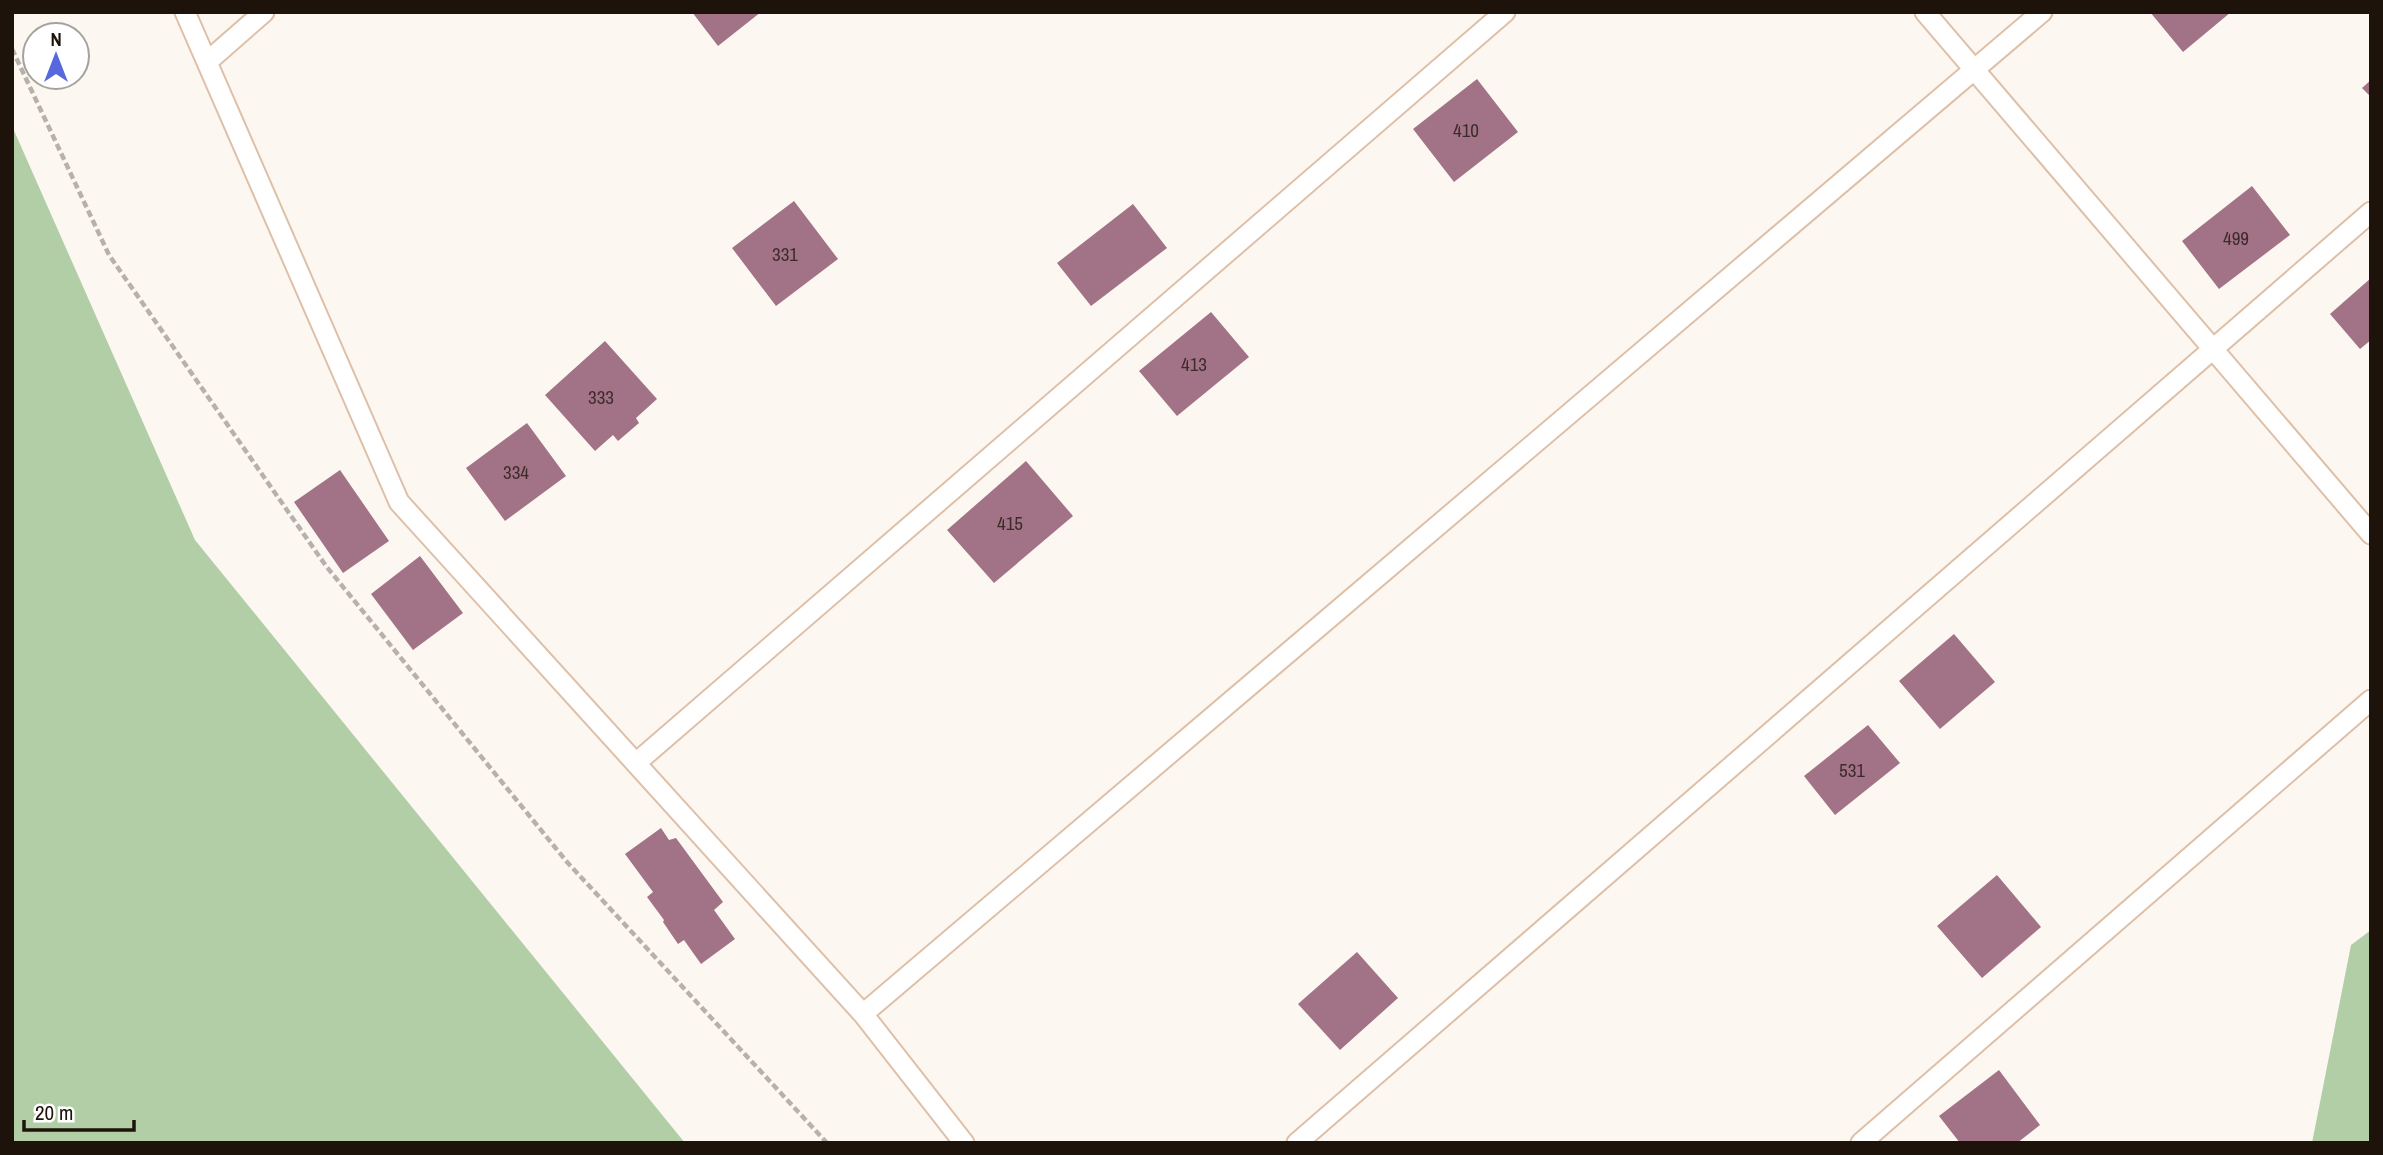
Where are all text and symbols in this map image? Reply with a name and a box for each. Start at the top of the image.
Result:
north arrow [21,21,91,91]
text: N [50,26,62,52]
house number: 410 [1453,117,1479,143]
house number: 499 [2223,225,2249,251]
house number: 331 [772,241,798,267]
house number: 413 [1181,351,1207,377]
house number: 333 [588,384,614,410]
house number: 334 [503,459,529,485]
house number: 415 [997,510,1023,536]
house number: 531 [1839,757,1865,783]
scale bar [24,1088,135,1132]
text: 20 m [35,1098,73,1127]

